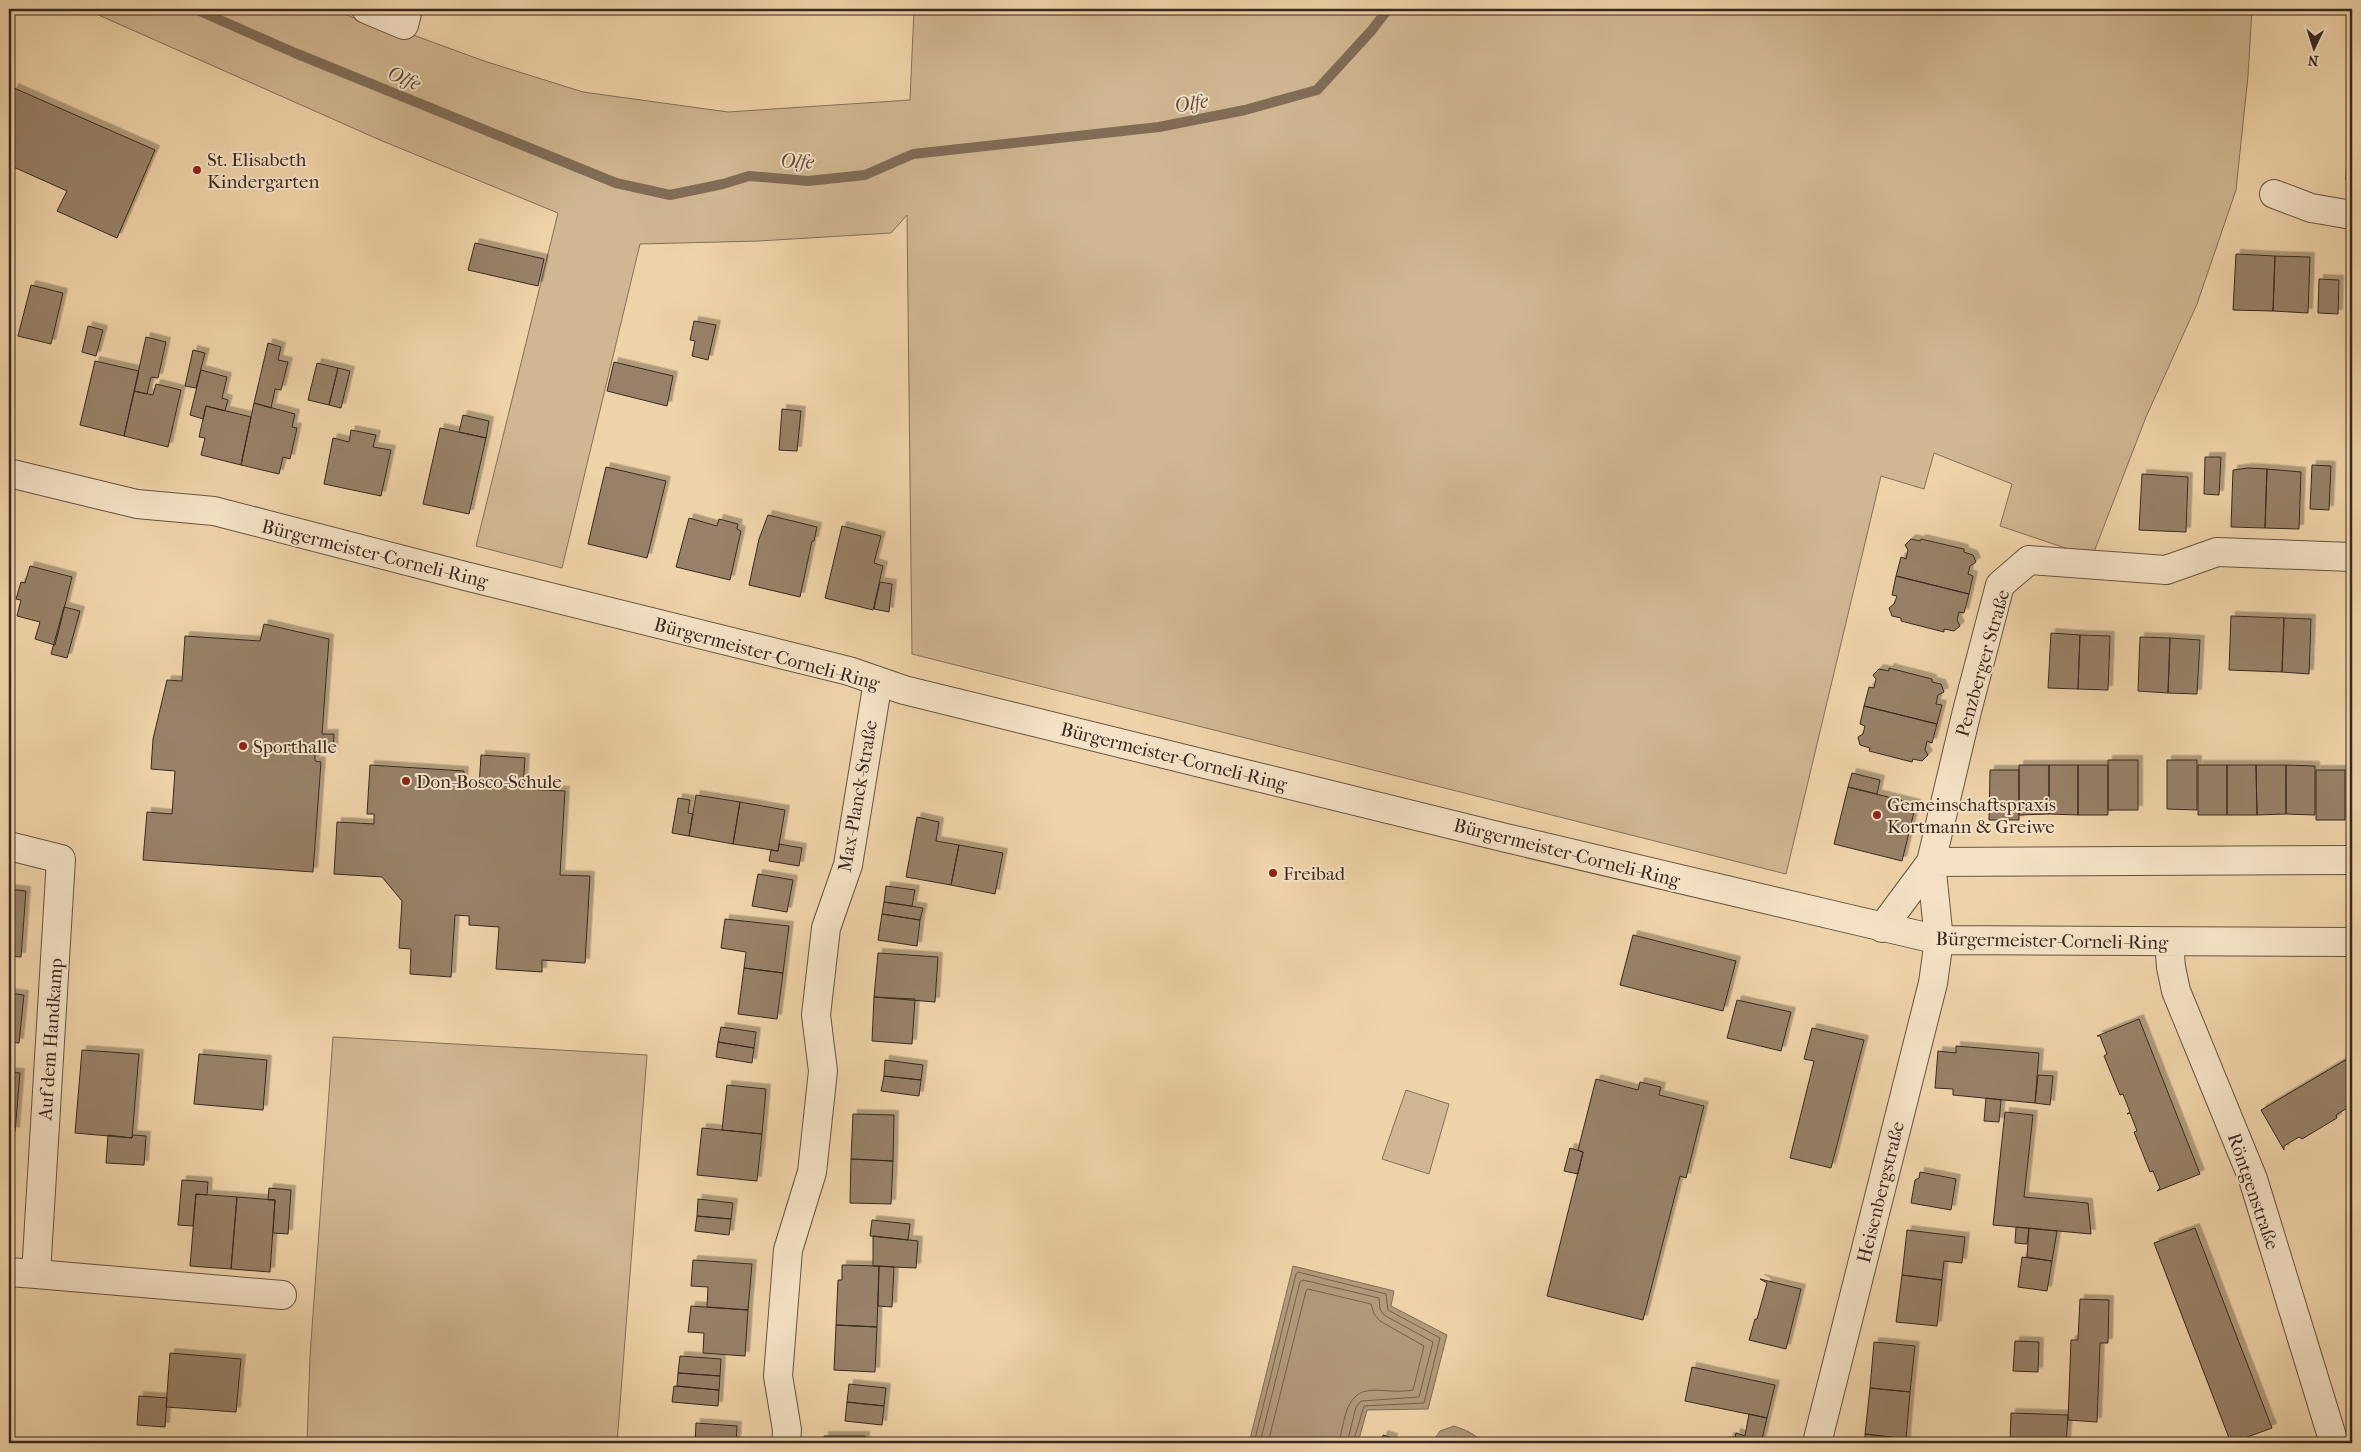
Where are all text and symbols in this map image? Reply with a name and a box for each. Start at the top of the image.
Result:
north arrow [2288,22,2338,72]
text: N [2307,52,2319,69]
water label: Olfe [384,61,425,96]
water label: Olfe [1172,89,1211,118]
place label: St. Elisabeth Kindergarten [207,149,319,193]
water label: Olfe [780,149,815,174]
marker: St. Elisabeth Kindergarten [191,164,203,176]
street label: Bürgermeister-Corneli-Ring [259,515,491,593]
street label: Penzberger Straße [1951,587,2015,739]
street label: Bürgermeister-Corneli-Ring [652,613,883,695]
street label: Bürgermeister-Corneli-Ring [1058,718,1290,796]
street label: Max-Planck-Straße [834,719,882,874]
place label: Sporthalle [253,736,337,758]
marker: Sporthalle [237,740,249,752]
place label: Don-Bosco-Schule [416,771,562,793]
marker: Don-Bosco-Schule [400,775,412,787]
place label: Gemeinschaftspraxis Kortmann & Greiwe [1887,794,2056,838]
marker: Gemeinschaftspraxis Kortmann & Greiwe [1871,809,1883,821]
street label: Bürgermeister-Corneli-Ring [1451,814,1683,892]
place label: Freibad [1283,863,1346,885]
marker: Freibad [1267,867,1279,879]
street label: Bürgermeister-Corneli-Ring [1935,928,2169,954]
street label: Auf dem Handkamp [34,957,68,1122]
street label: Heisenbergstraße [1853,1119,1909,1265]
street label: Röntgenstraße [2223,1130,2283,1252]

